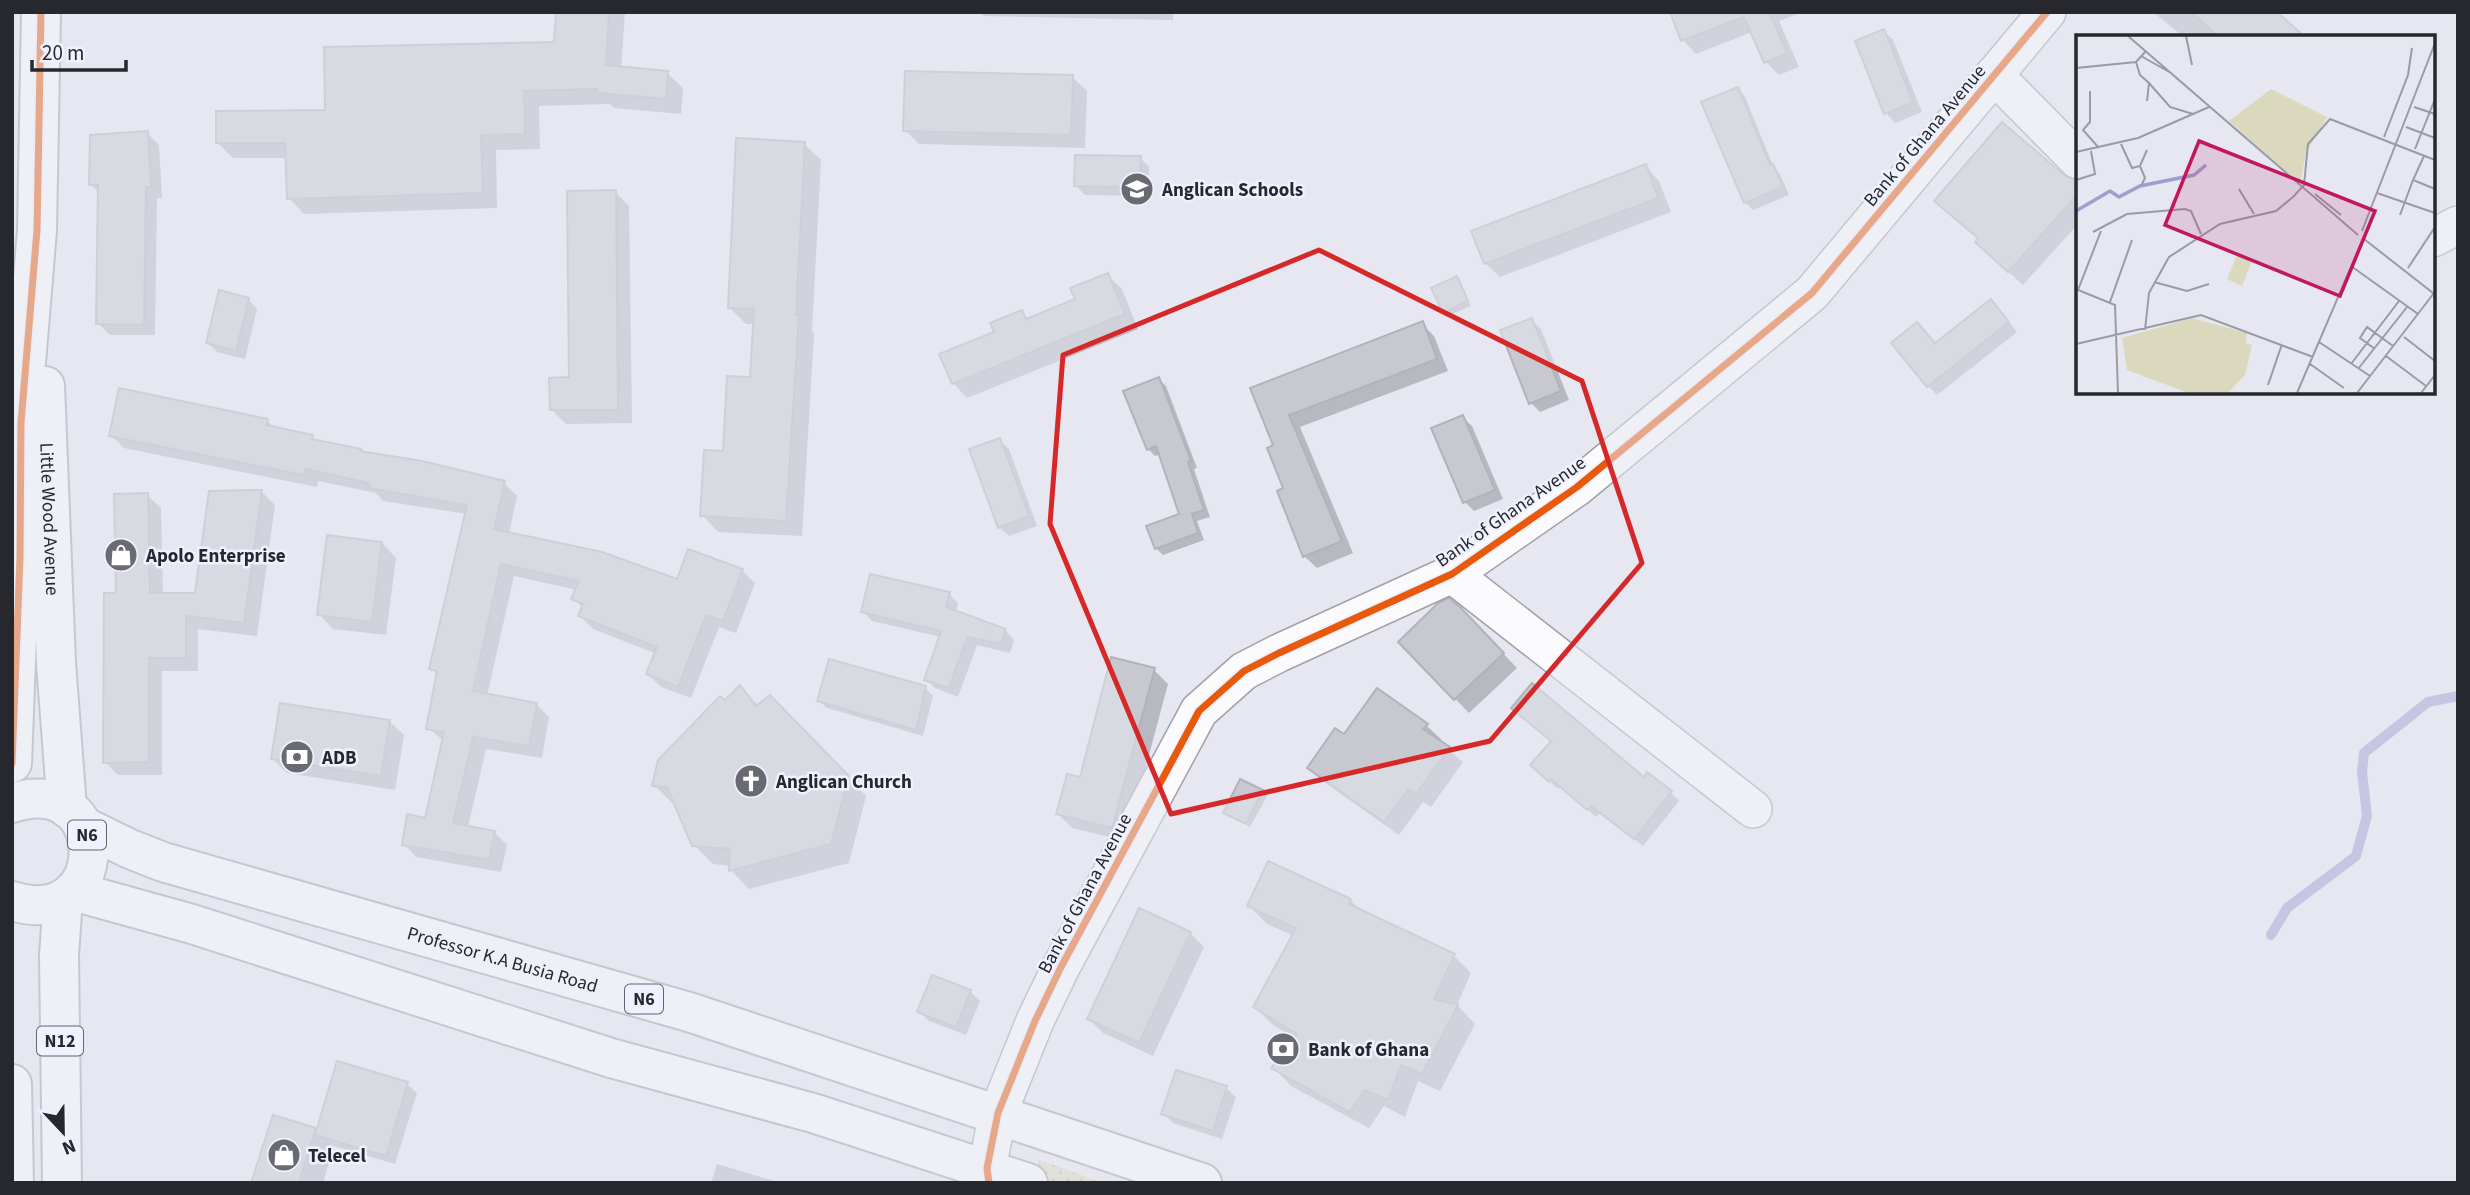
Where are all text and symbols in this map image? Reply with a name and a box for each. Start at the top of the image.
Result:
scale bar [32,28,126,72]
inset map [2076,35,2435,394]
text: 20 m [42,38,84,68]
street label: Bank of Ghana Avenue [1858,59,1993,213]
school or university icon: Anglican Schools [1118,170,1156,208]
place label: Anglican Schools [1161,177,1303,204]
street label: Little Wood Avenue [32,442,65,596]
street label: Bank of Ghana Avenue [1430,450,1591,574]
shop icon: Apolo Enterprise [102,536,140,574]
place label: Apolo Enterprise [145,543,286,570]
bank icon: ADB [278,738,316,776]
place label: ADB [321,745,356,772]
church icon: Anglican Church [732,762,770,800]
place label: Anglican Church [775,769,912,796]
street label: Bank of Ghana Avenue [1032,809,1139,979]
road number: N6 [68,820,106,850]
street label: Professor K.A Busia Road [404,920,601,1000]
road number: N6 [625,984,663,1014]
road number: N12 [37,1026,83,1056]
bank icon: Bank of Ghana [1264,1030,1302,1068]
place label: Bank of Ghana [1308,1037,1429,1064]
north arrow [28,1097,98,1167]
text: N [58,1131,80,1161]
shop icon: Telecel [265,1136,303,1174]
place label: Telecel [308,1143,366,1170]

